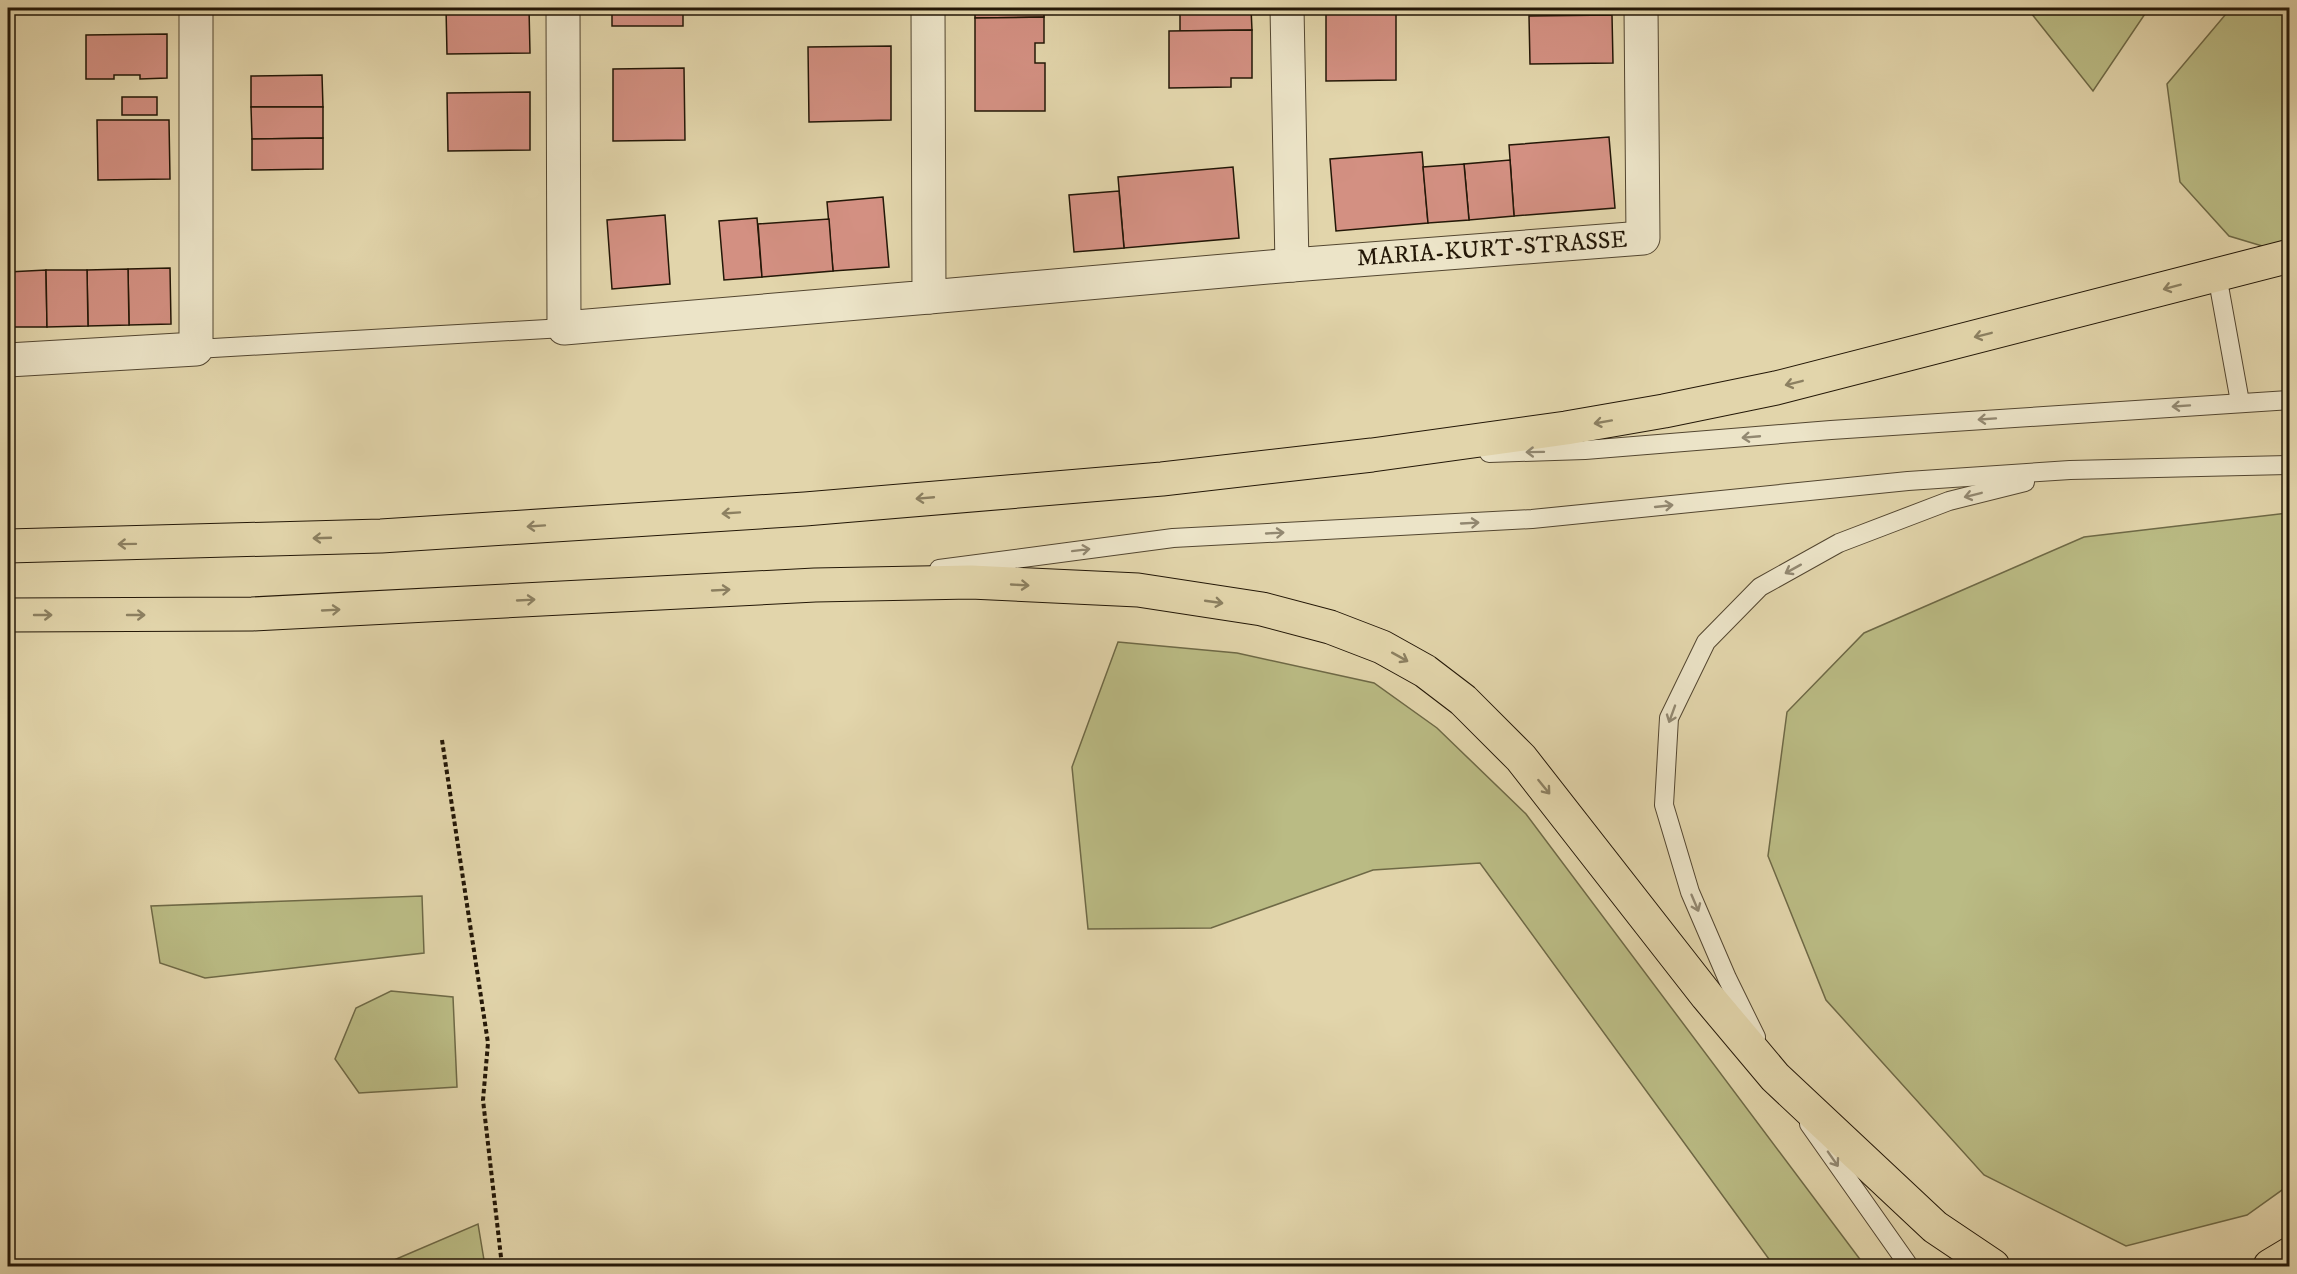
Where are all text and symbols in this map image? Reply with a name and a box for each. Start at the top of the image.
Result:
street label: MARIA-KURT-STRASSE [1356,225,1628,273]
one-way arrow [2163,282,2182,293]
one-way arrow [1974,330,1993,342]
one-way arrow [1785,378,1804,390]
one-way arrow [2172,401,2192,412]
one-way arrow [1977,414,1997,425]
one-way arrow [1594,417,1613,428]
one-way arrow [1741,431,1761,442]
one-way arrow [1526,446,1546,457]
one-way arrow [1964,489,1983,501]
one-way arrow [916,493,936,504]
one-way arrow [1654,500,1674,511]
one-way arrow [721,508,741,519]
one-way arrow [1460,517,1480,528]
one-way arrow [527,520,547,531]
one-way arrow [1265,527,1285,538]
one-way arrow [313,532,333,543]
one-way arrow [118,538,138,549]
one-way arrow [1071,545,1091,556]
one-way arrow [1785,563,1802,575]
one-way arrow [1010,579,1030,590]
one-way arrow [710,584,730,595]
one-way arrow [515,595,535,606]
one-way arrow [1204,596,1224,607]
one-way arrow [321,605,341,616]
one-way arrow [32,609,52,621]
one-way arrow [126,609,146,621]
one-way arrow [1391,652,1408,664]
one-way arrow [1665,704,1676,723]
one-way arrow [1537,779,1551,794]
one-way arrow [1690,894,1701,912]
one-way arrow [1827,1150,1839,1166]

